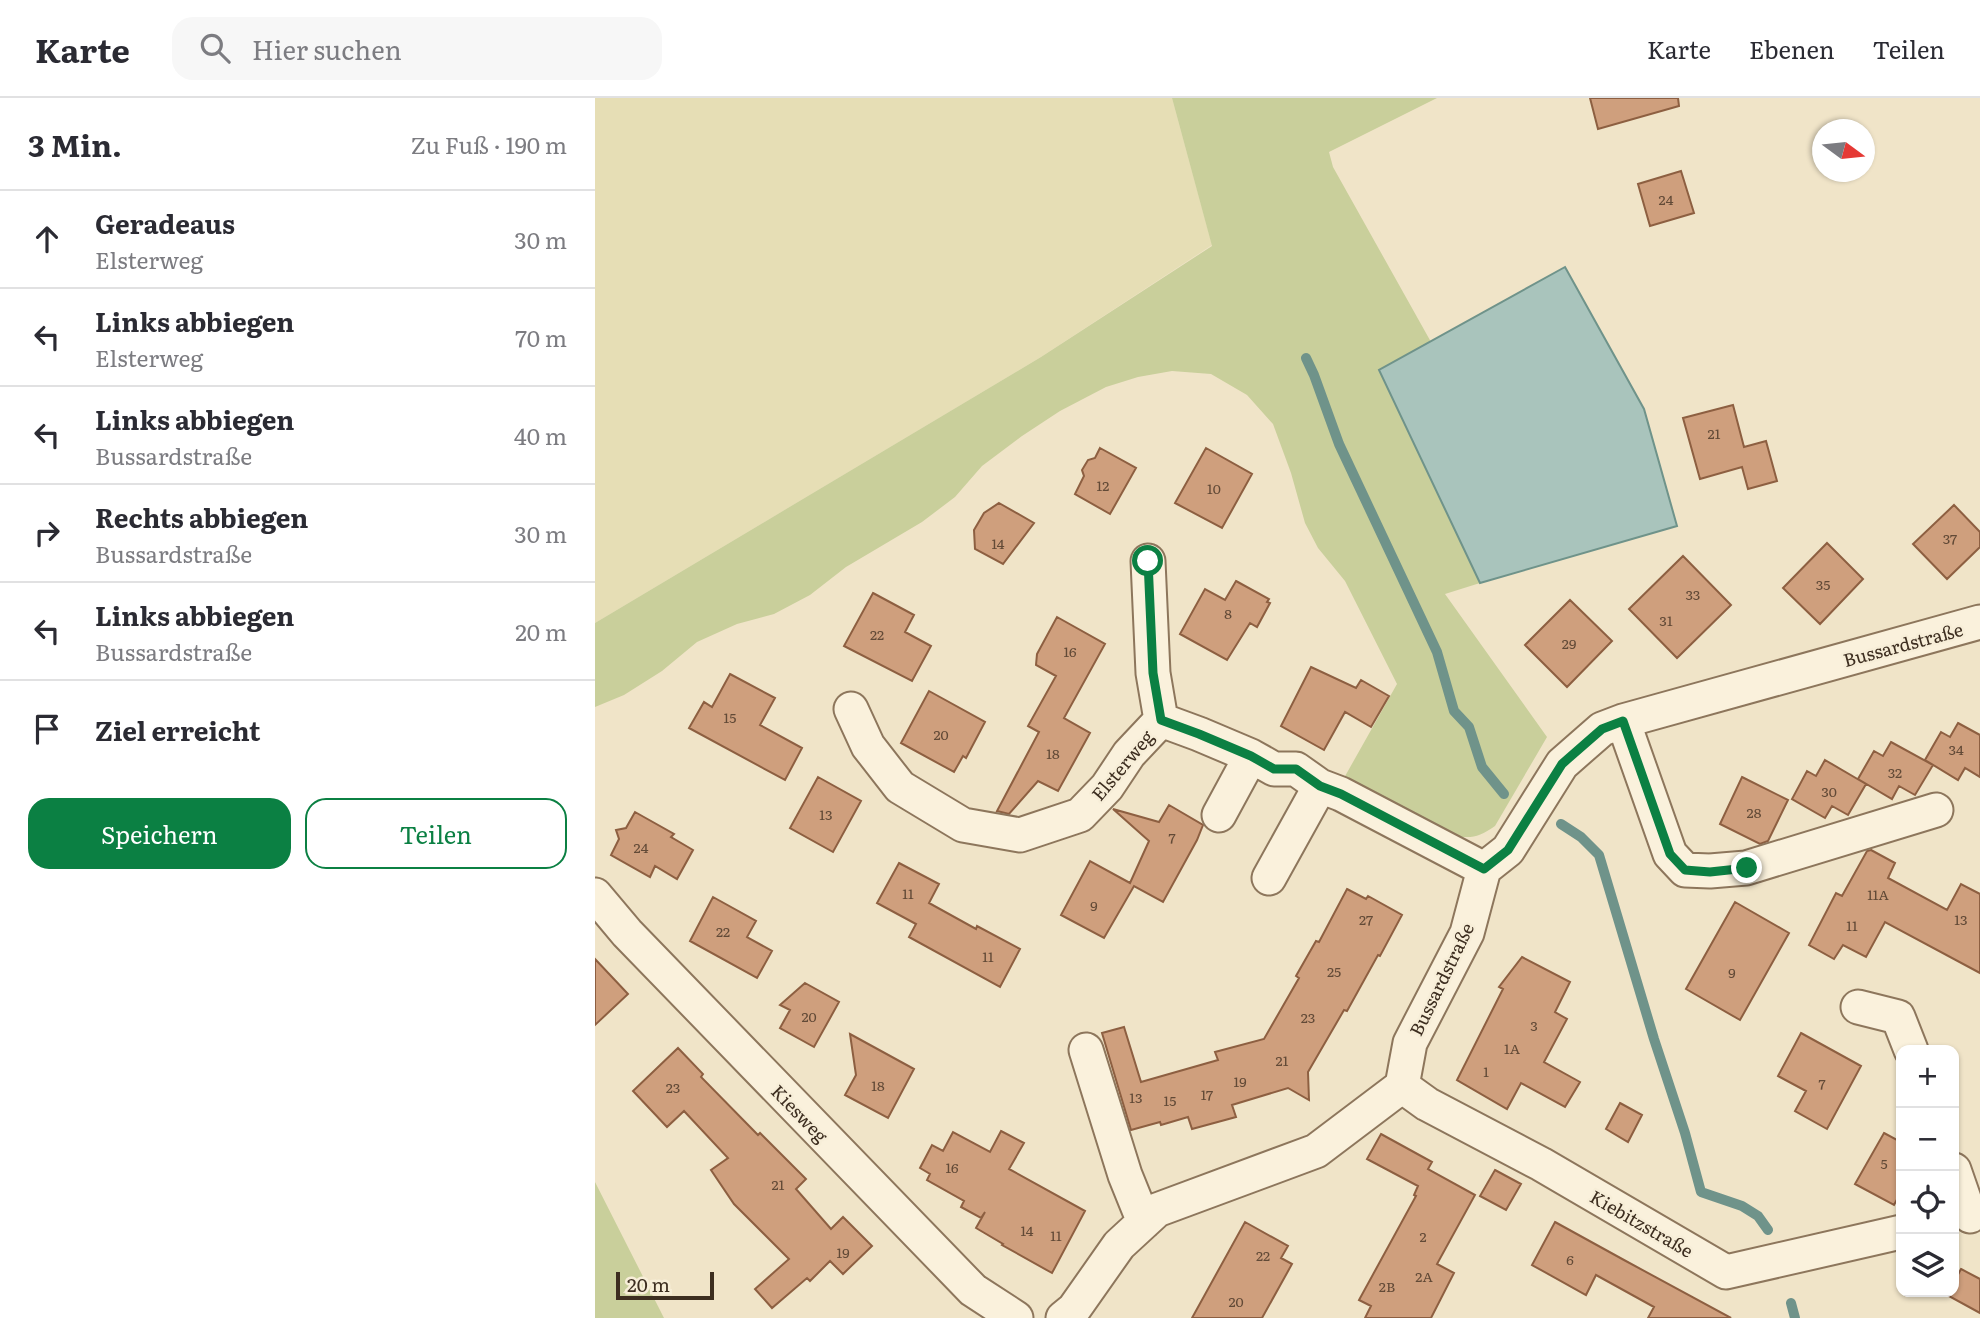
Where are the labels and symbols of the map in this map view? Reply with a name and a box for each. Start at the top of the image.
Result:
north arrow [1812,119,1875,182]
house number: 24 [1659,189,1674,209]
house number: 21 [1708,423,1721,443]
house number: 12 [1097,475,1109,495]
house number: 10 [1207,478,1221,498]
house number: 37 [1943,528,1957,548]
house number: 14 [992,533,1005,553]
route start [1132,545,1163,576]
house number: 35 [1816,574,1830,594]
house number: 33 [1686,584,1700,604]
house number: 8 [1224,603,1232,623]
house number: 31 [1659,610,1673,630]
street label: Bussardstraße [1840,615,1966,673]
house number: 22 [870,624,884,644]
house number: 29 [1562,633,1576,653]
house number: 16 [1063,641,1077,661]
house number: 15 [724,707,736,727]
street label: Elsterweg [1084,723,1160,806]
house number: 20 [933,724,949,744]
house number: 34 [1948,739,1964,759]
house number: 18 [1046,743,1060,763]
house number: 32 [1888,762,1902,782]
house number: 30 [1821,781,1837,801]
house number: 28 [1747,802,1762,822]
house number: 13 [819,804,833,824]
house number: 7 [1168,827,1176,847]
house number: 24 [634,837,649,857]
route end [1731,852,1762,883]
house number: 11 [902,883,914,903]
house number: 11A [1867,884,1890,904]
house number: 9 [1090,895,1098,915]
house number: 27 [1359,909,1373,929]
house number: 13 [1954,909,1968,929]
house number: 11 [1846,915,1858,935]
street label: Bussardstraße [1402,918,1480,1040]
house number: 22 [716,921,730,941]
house number: 11 [982,946,994,966]
house number: 25 [1327,961,1341,981]
house number: 9 [1728,962,1736,982]
house number: 20 [801,1006,817,1026]
house number: 23 [1301,1007,1315,1027]
house number: 3 [1530,1015,1538,1035]
house number: 1A [1504,1038,1521,1058]
house number: 21 [1276,1050,1289,1070]
house number: 1 [1483,1061,1489,1081]
house number: 19 [1233,1071,1247,1091]
house number: 7 [1818,1073,1826,1093]
house number: 18 [871,1075,885,1095]
house number: 23 [666,1077,680,1097]
street label: Kiesweg [765,1078,835,1149]
house number: 17 [1201,1084,1213,1104]
house number: 13 [1129,1087,1143,1107]
house number: 15 [1164,1090,1176,1110]
house number: 5 [1880,1153,1888,1173]
house number: 16 [945,1157,959,1177]
house number: 21 [772,1174,785,1194]
street label: Kiebitzstraße [1585,1182,1699,1264]
house number: 14 [1021,1220,1034,1240]
house number: 11 [1050,1225,1062,1245]
house number: 2 [1419,1226,1427,1246]
house number: 19 [836,1242,850,1262]
house number: 22 [1256,1245,1270,1265]
house number: 6 [1566,1249,1574,1269]
house number: 2A [1415,1266,1433,1286]
scale bar [616,1269,714,1301]
house number: 2B [1379,1276,1395,1296]
house number: 20 [1228,1291,1244,1311]

